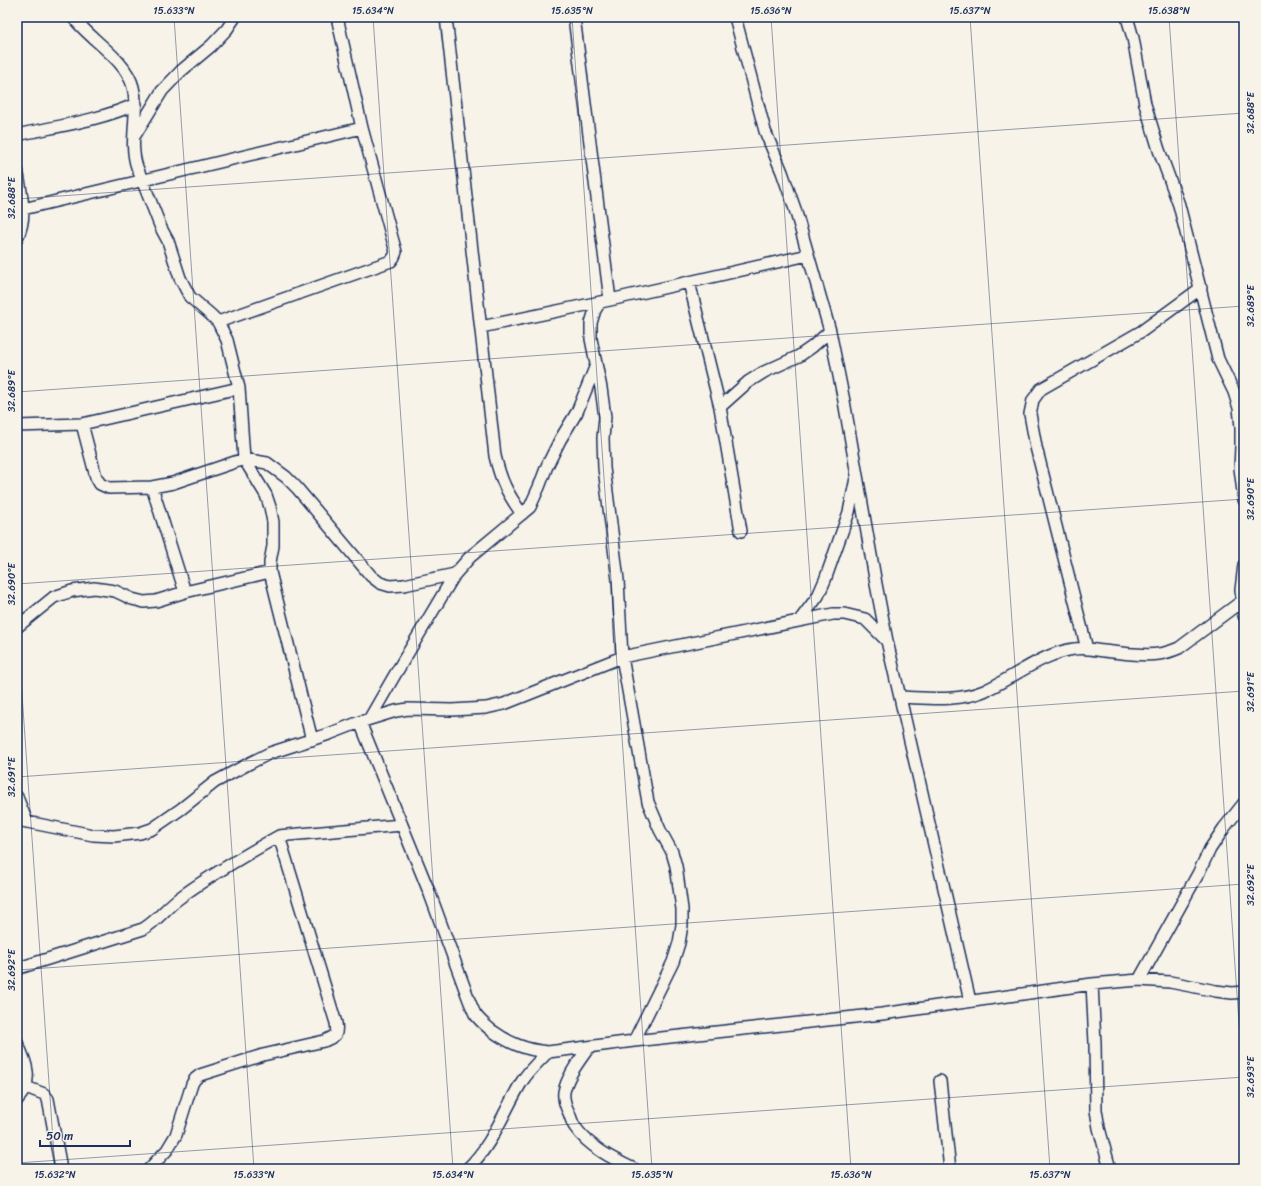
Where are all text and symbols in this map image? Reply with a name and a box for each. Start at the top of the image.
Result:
text: 15.633°N [153,2,195,20]
text: 15.634°N [352,2,394,20]
text: 15.635°N [551,2,593,20]
text: 15.636°N [750,2,792,20]
text: 15.637°N [949,2,991,20]
text: 15.638°N [1148,2,1190,20]
text: 32.688°E [1242,91,1260,134]
text: 32.688°E [3,176,21,219]
text: 32.689°E [1242,284,1260,327]
text: 32.689°E [3,369,21,412]
text: 32.690°E [1242,476,1260,520]
text: 32.690°E [3,561,21,605]
text: 32.691°E [1242,670,1260,712]
text: 32.691°E [3,755,21,797]
text: 32.692°E [1242,863,1260,906]
text: 32.692°E [3,948,21,991]
text: 32.693°E [1242,1055,1260,1098]
scale bar [40,1122,130,1148]
text: 50 m [46,1125,73,1147]
text: 15.632°N [34,1166,76,1184]
text: 15.633°N [233,1166,275,1184]
text: 15.634°N [432,1166,474,1184]
text: 15.635°N [631,1166,673,1184]
text: 15.636°N [830,1166,872,1184]
text: 15.637°N [1029,1166,1071,1184]

